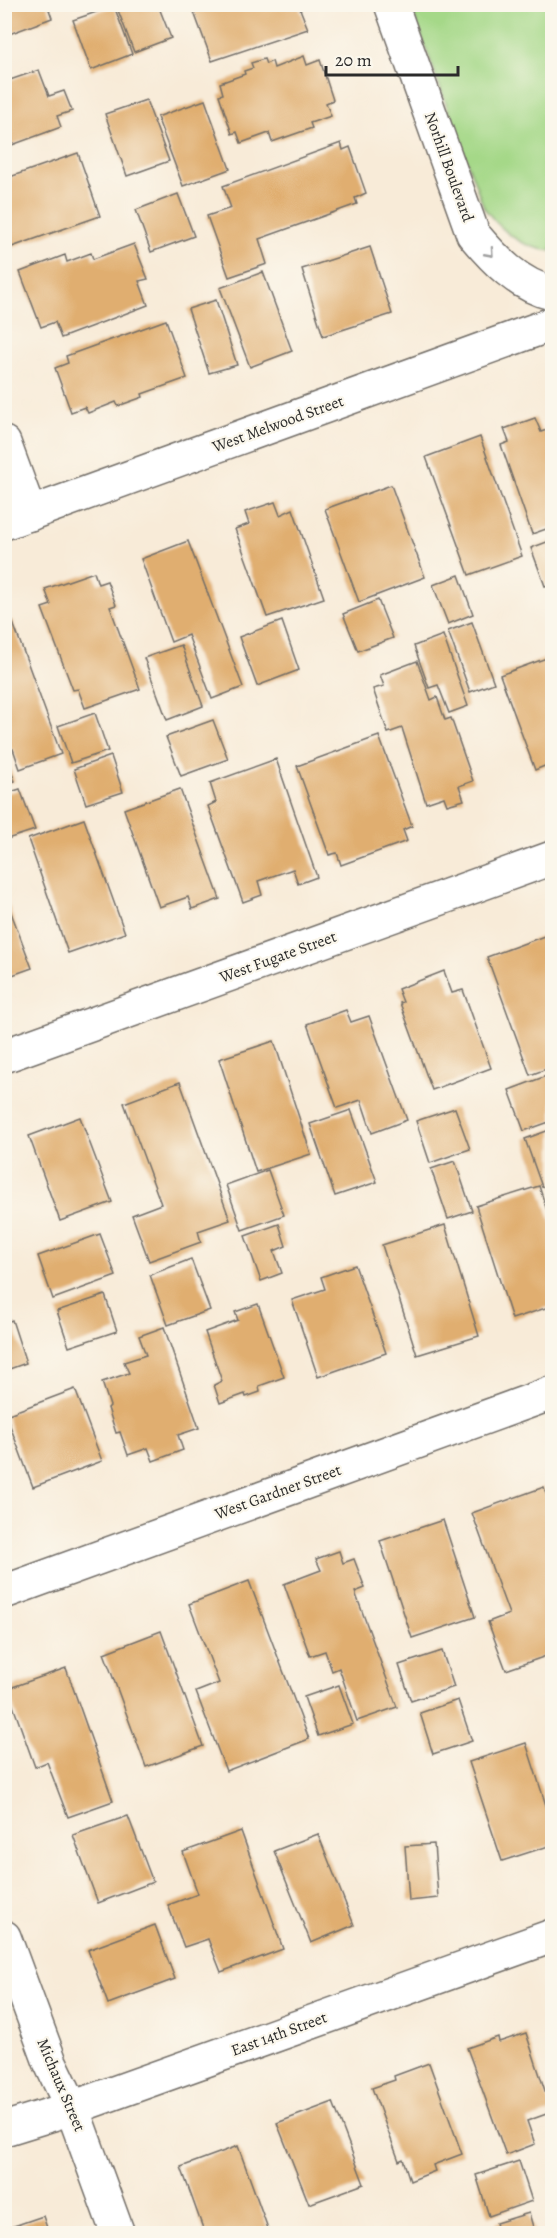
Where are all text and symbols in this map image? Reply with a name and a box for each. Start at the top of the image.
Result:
scale bar [326,39,458,77]
text: 20 m [335,48,372,72]
street label: Norhill Boulevard [419,109,479,225]
one-way arrow [483,246,494,256]
street label: West Melwood Street [208,390,347,458]
street label: West Fugate Street [216,926,339,989]
street label: West Gardner Street [211,1459,344,1525]
street label: East 14th Street [228,2006,330,2062]
street label: Michaux Street [31,2035,91,2135]

